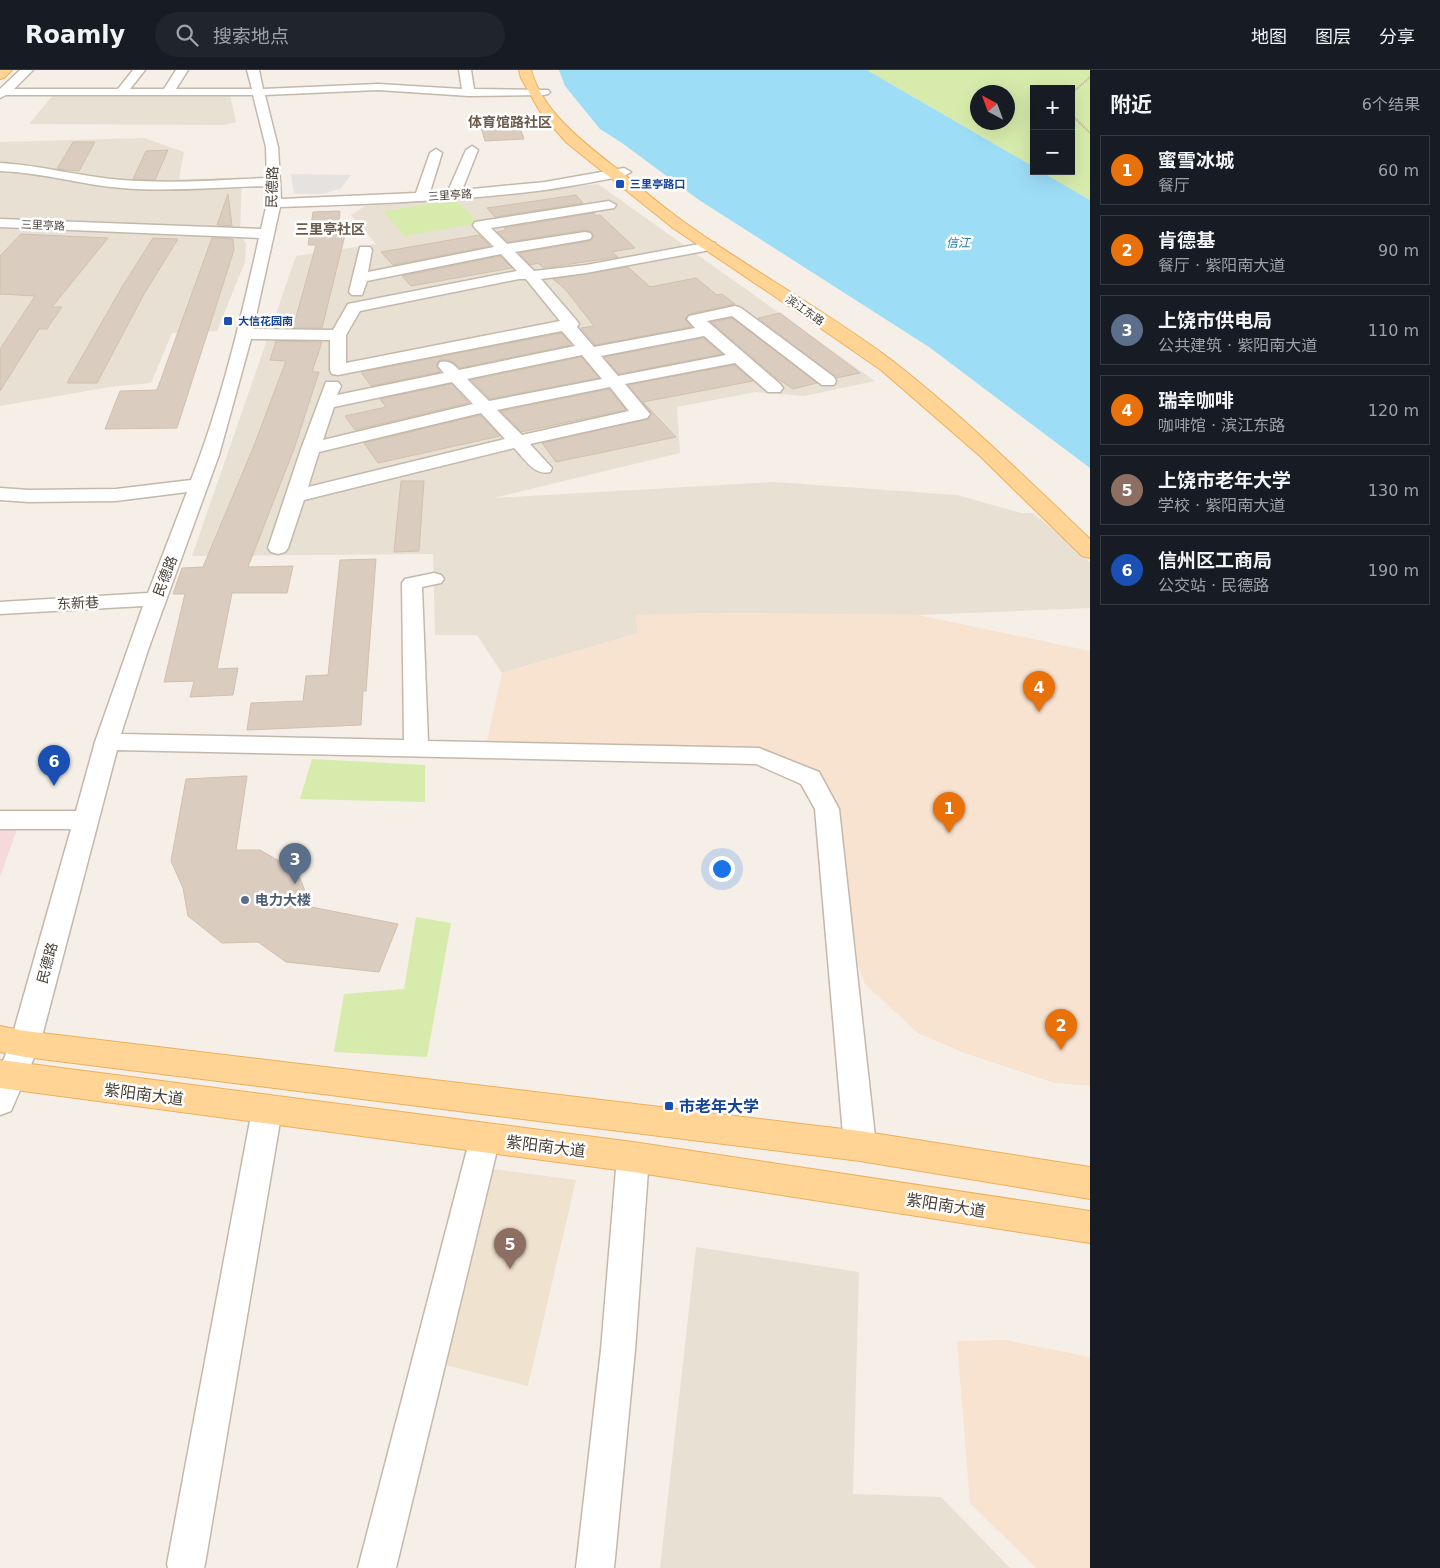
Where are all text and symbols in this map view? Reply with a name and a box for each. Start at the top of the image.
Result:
search box [155,12,505,57]
text: Roamly [25,21,125,49]
icon: search [173,21,201,49]
text: 搜索地点 [213,25,289,47]
text: 地图 [1251,26,1287,47]
text: 图层 [1315,26,1351,47]
text: 分享 [1379,26,1415,47]
north arrow [970,85,1015,130]
map controls [1030,85,1075,175]
button: + [1030,85,1075,130]
text: 附近 [1110,93,1152,117]
text: 6个结果 [1362,95,1420,114]
district label: 体育馆路社区 [468,114,552,130]
button: − [1030,130,1075,175]
text: 蜜雪冰城 [1158,149,1234,171]
text: 1 [1121,161,1133,180]
text: 60 m [1378,161,1419,180]
street label: 民德路 [263,166,281,208]
text: 餐厅 [1158,176,1190,195]
marker: 三里亭路口 [614,178,626,190]
place label: 三里亭路口 [630,178,685,191]
street label: 三里亭路 [428,187,472,204]
street label: 三里亭路 [21,218,65,233]
district label: 三里亭社区 [295,221,365,237]
text: 肯德基 [1158,229,1215,251]
water label: 信江 [946,236,972,250]
text: 2 [1121,241,1133,260]
text: 90 m [1378,241,1419,260]
text: 餐厅 · 紫阳南大道 [1158,256,1285,275]
street label: 滨江东路 [783,292,826,328]
text: 上饶市供电局 [1158,309,1272,331]
marker: 大信花园南 [222,315,234,327]
place label: 大信花园南 [238,315,293,328]
text: 3 [1121,321,1133,340]
text: 110 m [1368,321,1419,340]
text: 公共建筑 · 紫阳南大道 [1158,336,1317,355]
text: 瑞幸咖啡 [1158,389,1234,411]
text: 4 [1121,401,1133,420]
text: 120 m [1368,401,1419,420]
text: 咖啡馆 · 滨江东路 [1158,416,1285,435]
text: 上饶市老年大学 [1158,469,1291,491]
text: 5 [1121,481,1133,500]
text: 130 m [1368,481,1419,500]
text: 学校 · 紫阳南大道 [1158,496,1285,515]
text: 信州区工商局 [1158,549,1272,571]
street label: 民德路 [150,554,180,598]
text: 6 [1121,561,1133,580]
text: 190 m [1368,561,1419,580]
text: 公交站 · 民德路 [1158,576,1269,595]
street label: 东新巷 [57,594,99,612]
pin: 4 [1023,671,1055,712]
pin: 6 [38,745,70,786]
pin: 1 [933,792,965,833]
pin: 3 [279,843,311,884]
your location [709,856,735,882]
place label: 电力大楼 [255,892,311,908]
marker: 电力大楼 [239,894,251,906]
street label: 民德路 [34,941,60,985]
pin: 2 [1045,1009,1077,1050]
street label: 紫阳南大道 [103,1080,185,1109]
place label: 市老年大学 [679,1097,759,1116]
marker: 市老年大学 [663,1100,675,1112]
street label: 紫阳南大道 [505,1132,587,1161]
street label: 紫阳南大道 [905,1190,987,1221]
pin: 5 [494,1228,526,1269]

